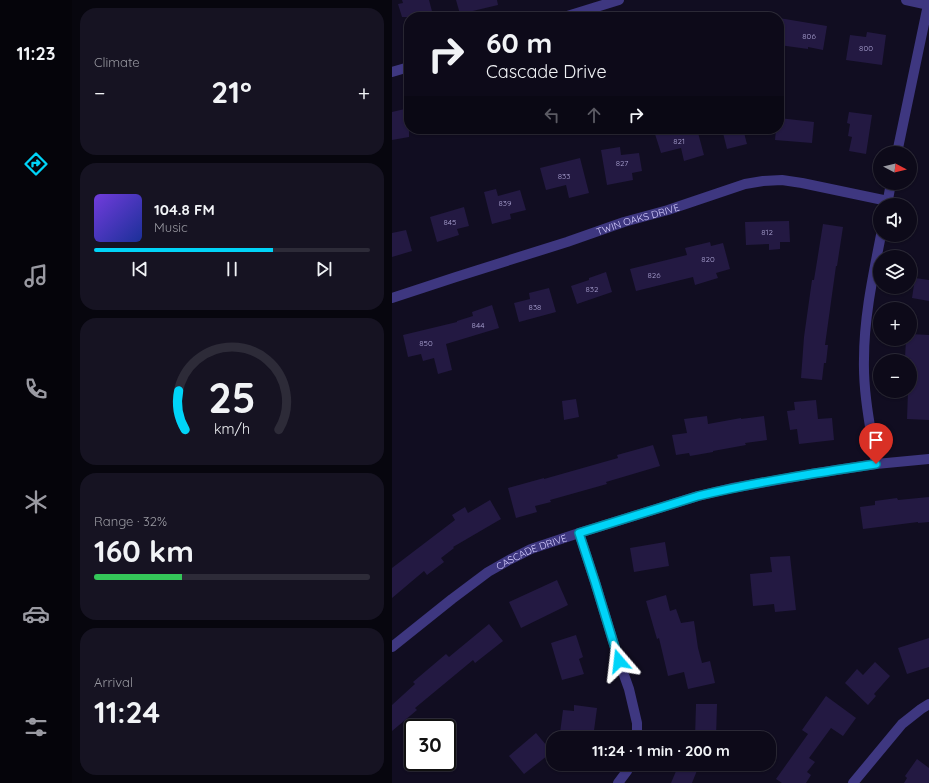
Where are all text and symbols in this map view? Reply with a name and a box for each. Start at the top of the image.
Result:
text: 60 m [486,25,552,60]
icon: right [420,28,472,80]
house number: 806 [802,31,816,41]
text: 11:23 [17,42,55,65]
house number: 800 [859,43,873,53]
text: Climate [94,54,140,70]
text: Cascade Drive [486,60,607,83]
text: 21° [211,73,252,111]
text: − [94,79,105,107]
text: + [358,79,370,107]
icon: left [541,104,563,126]
icon: ahead [583,104,605,126]
icon: right [625,104,647,126]
house number: 821 [673,136,685,146]
north arrow [873,146,917,190]
map controls [873,146,917,398]
icon: directions [22,150,50,178]
house number: 827 [616,158,628,168]
house number: 833 [558,171,570,181]
house number: 839 [499,198,512,208]
button: sound [873,198,917,242]
text: 104.8 FM [154,200,215,219]
street label: TWIN OAKS DRIVE [594,200,681,238]
house number: 845 [444,217,456,227]
text: Music [154,219,188,235]
house number: 812 [761,227,773,237]
button: layers [873,250,917,294]
house number: 820 [701,254,715,264]
icon: previous [129,258,151,280]
icon: pause [221,258,243,280]
icon: next [313,258,335,280]
icon: music [22,262,50,290]
house number: 826 [647,270,661,280]
house number: 832 [586,284,599,294]
house number: 838 [529,302,541,312]
button: + [873,302,917,346]
house number: 844 [472,320,484,330]
house number: 850 [419,338,433,348]
button: − [873,354,917,398]
text: 25 [208,370,256,422]
icon: phone [22,375,50,403]
text: km/h [214,419,250,437]
pin [859,423,893,464]
icon: arrive [865,429,887,451]
icon: climate [22,488,50,516]
text: Range · 32% [94,513,167,529]
street label: CASCADE DRIVE [494,531,569,573]
text: 160 km [94,532,194,570]
icon: car [22,600,50,628]
position arrow [598,640,640,682]
text: Arrival [94,674,133,690]
text: 11:24 [94,693,160,731]
icon: filters [22,713,50,741]
speed limit sign: 30 [404,719,456,771]
text: 11:24 · 1 min · 200 m [592,741,730,760]

